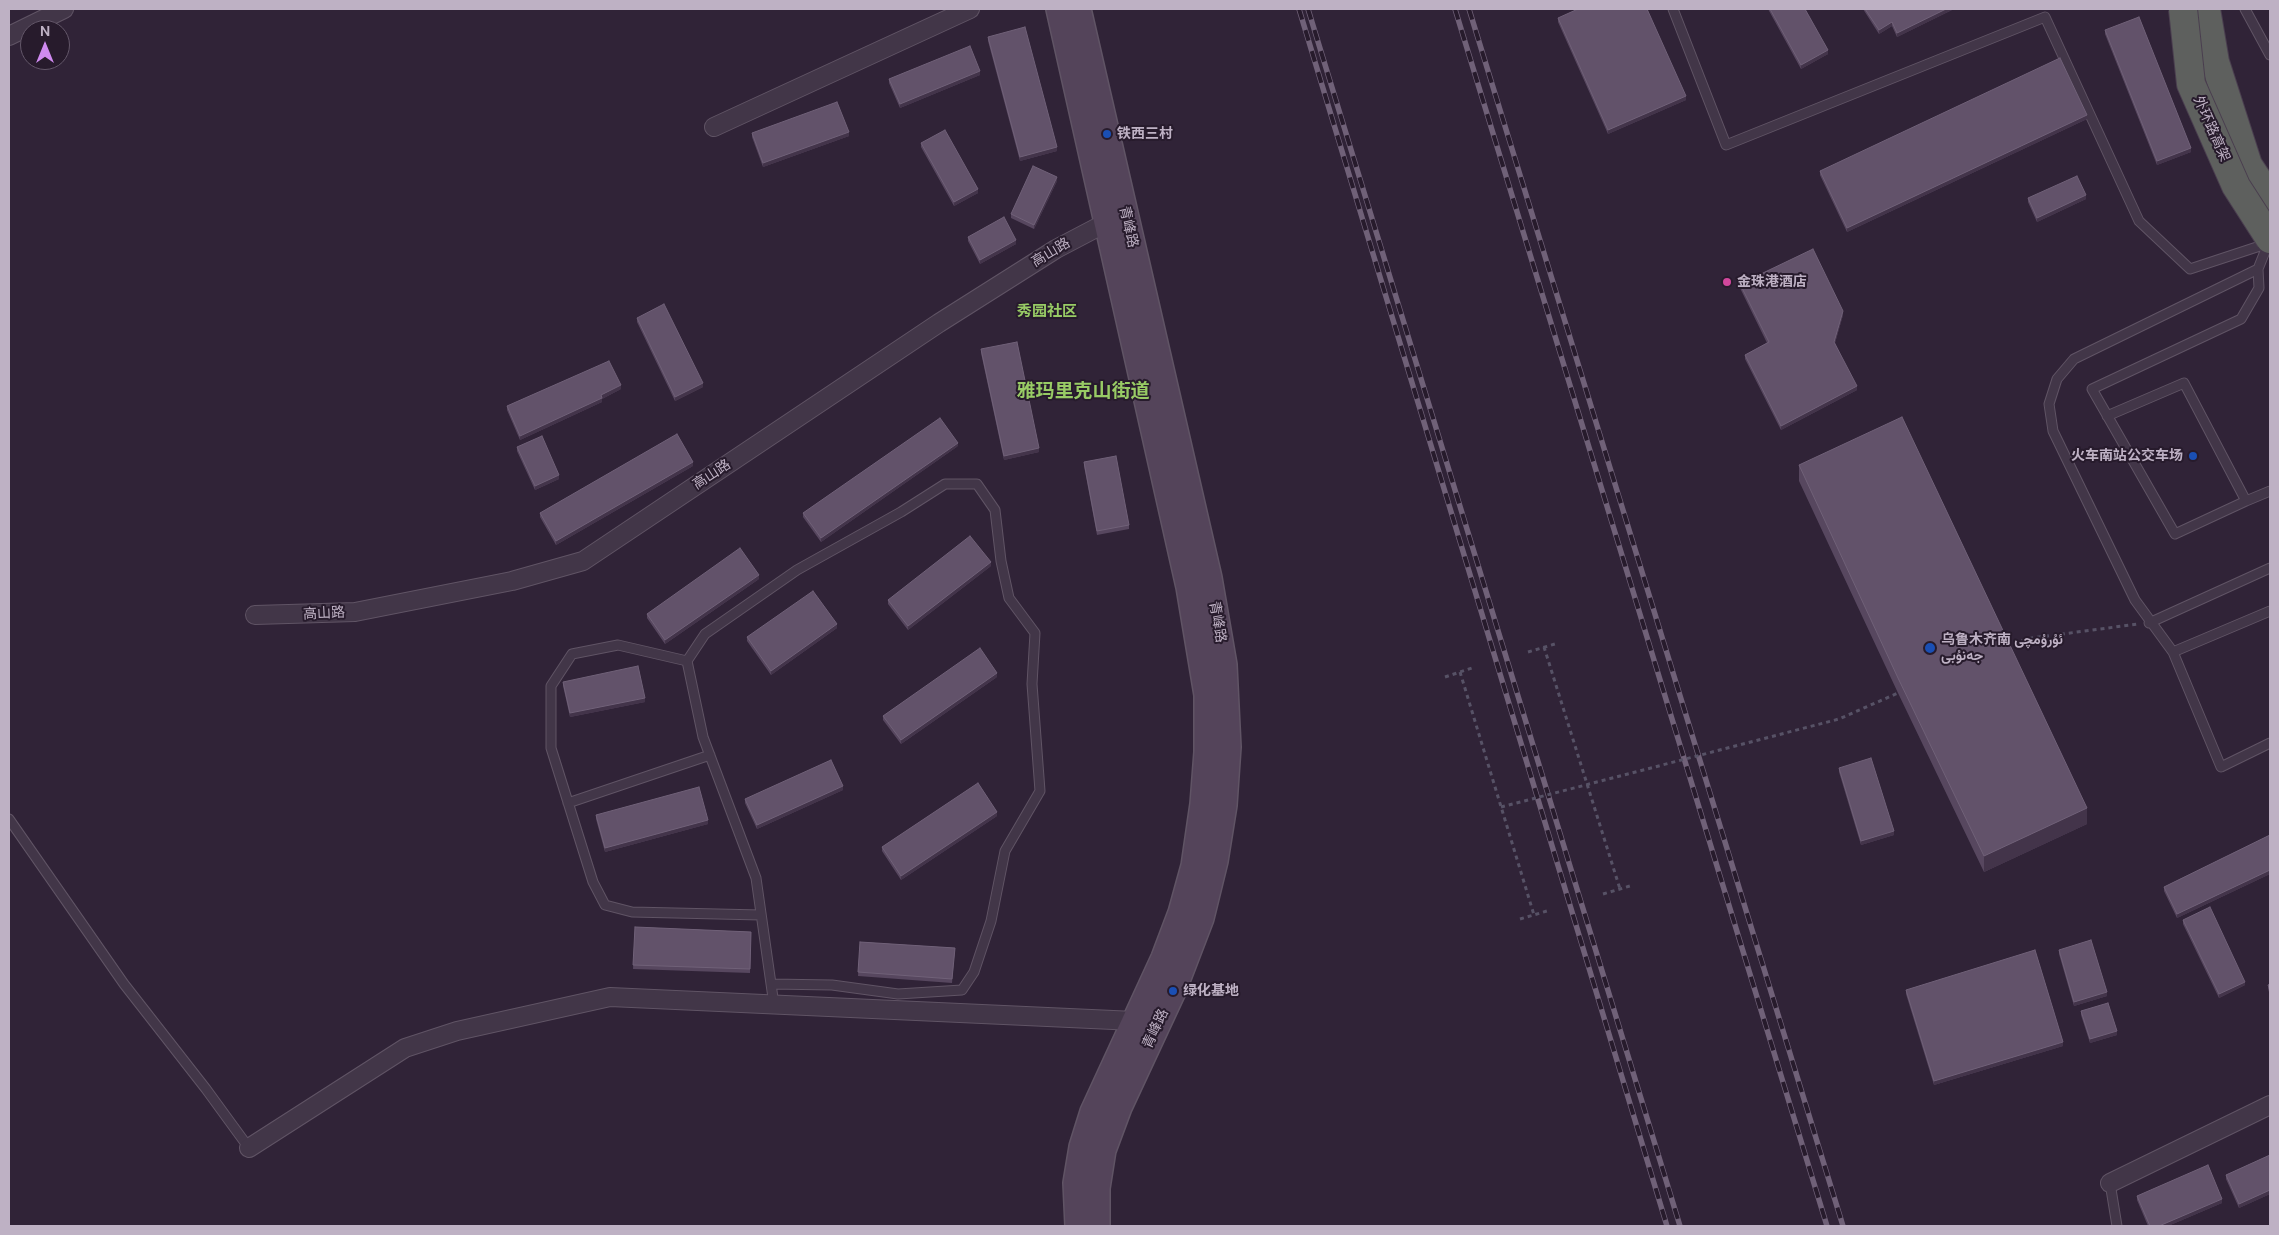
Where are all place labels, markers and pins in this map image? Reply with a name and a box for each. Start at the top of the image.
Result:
place label: 铁西三村 [1117,126,1173,142]
marker: 铁西三村 [1101,128,1113,140]
place label: 金珠港酒店 [1737,274,1807,290]
marker: 金珠港酒店 [1721,276,1733,288]
place label: 火车南站公交车场 [2071,448,2183,464]
marker: 火车南站公交车场 [2187,450,2199,462]
place label: 乌鲁木齐南 ئۇرۇمچى جەنۇبى [1941,632,2063,664]
marker: 乌鲁木齐南 ئۇرۇمچى جەنۇبى [1923,641,1937,655]
place label: 绿化基地 [1183,983,1239,999]
marker: 绿化基地 [1167,985,1179,997]

